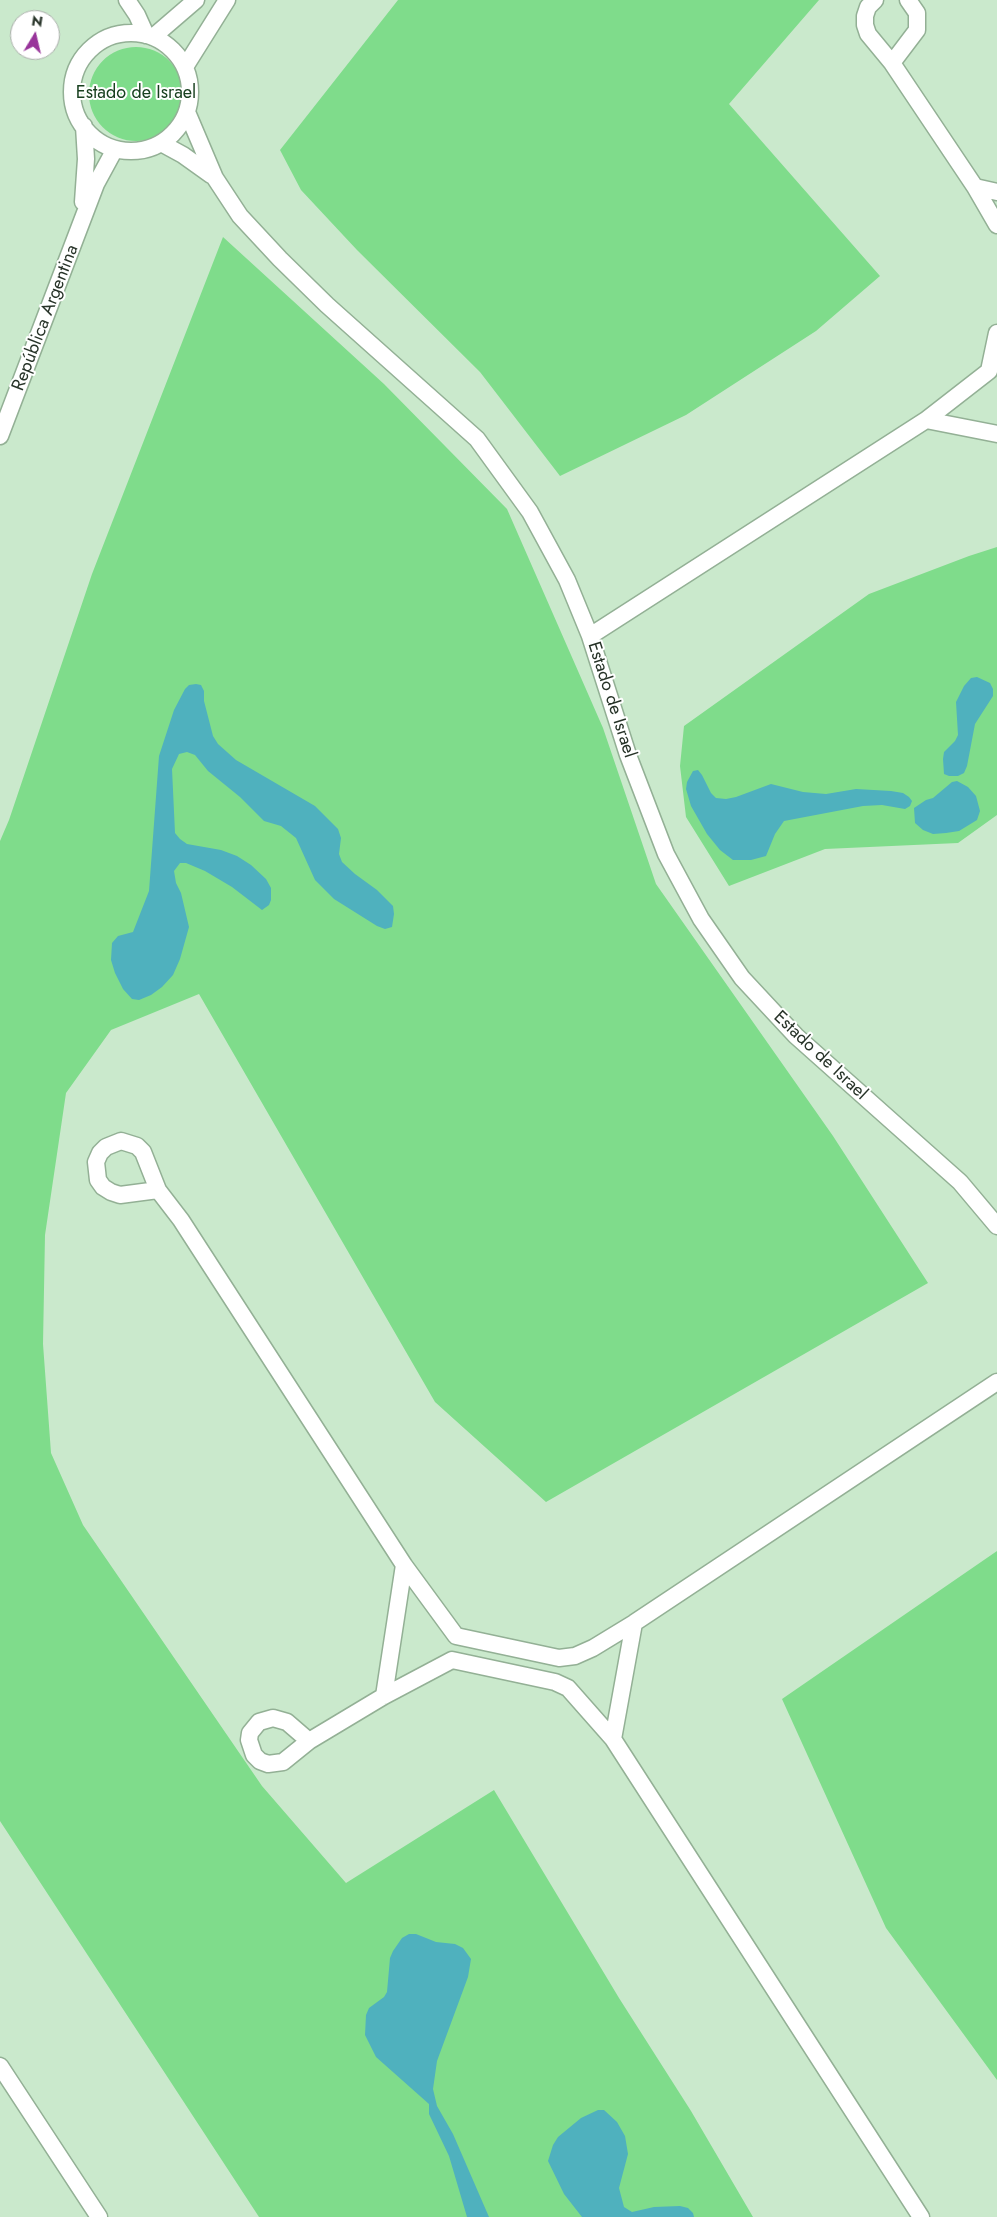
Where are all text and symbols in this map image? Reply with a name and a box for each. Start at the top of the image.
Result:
north arrow [10,10,60,60]
text: N [30,10,44,32]
park label: Estado de Israel [76,83,196,105]
street label: República Argentina [8,242,84,394]
street label: Estado de Israel [582,639,640,761]
street label: Estado de Israel [769,1007,871,1105]

